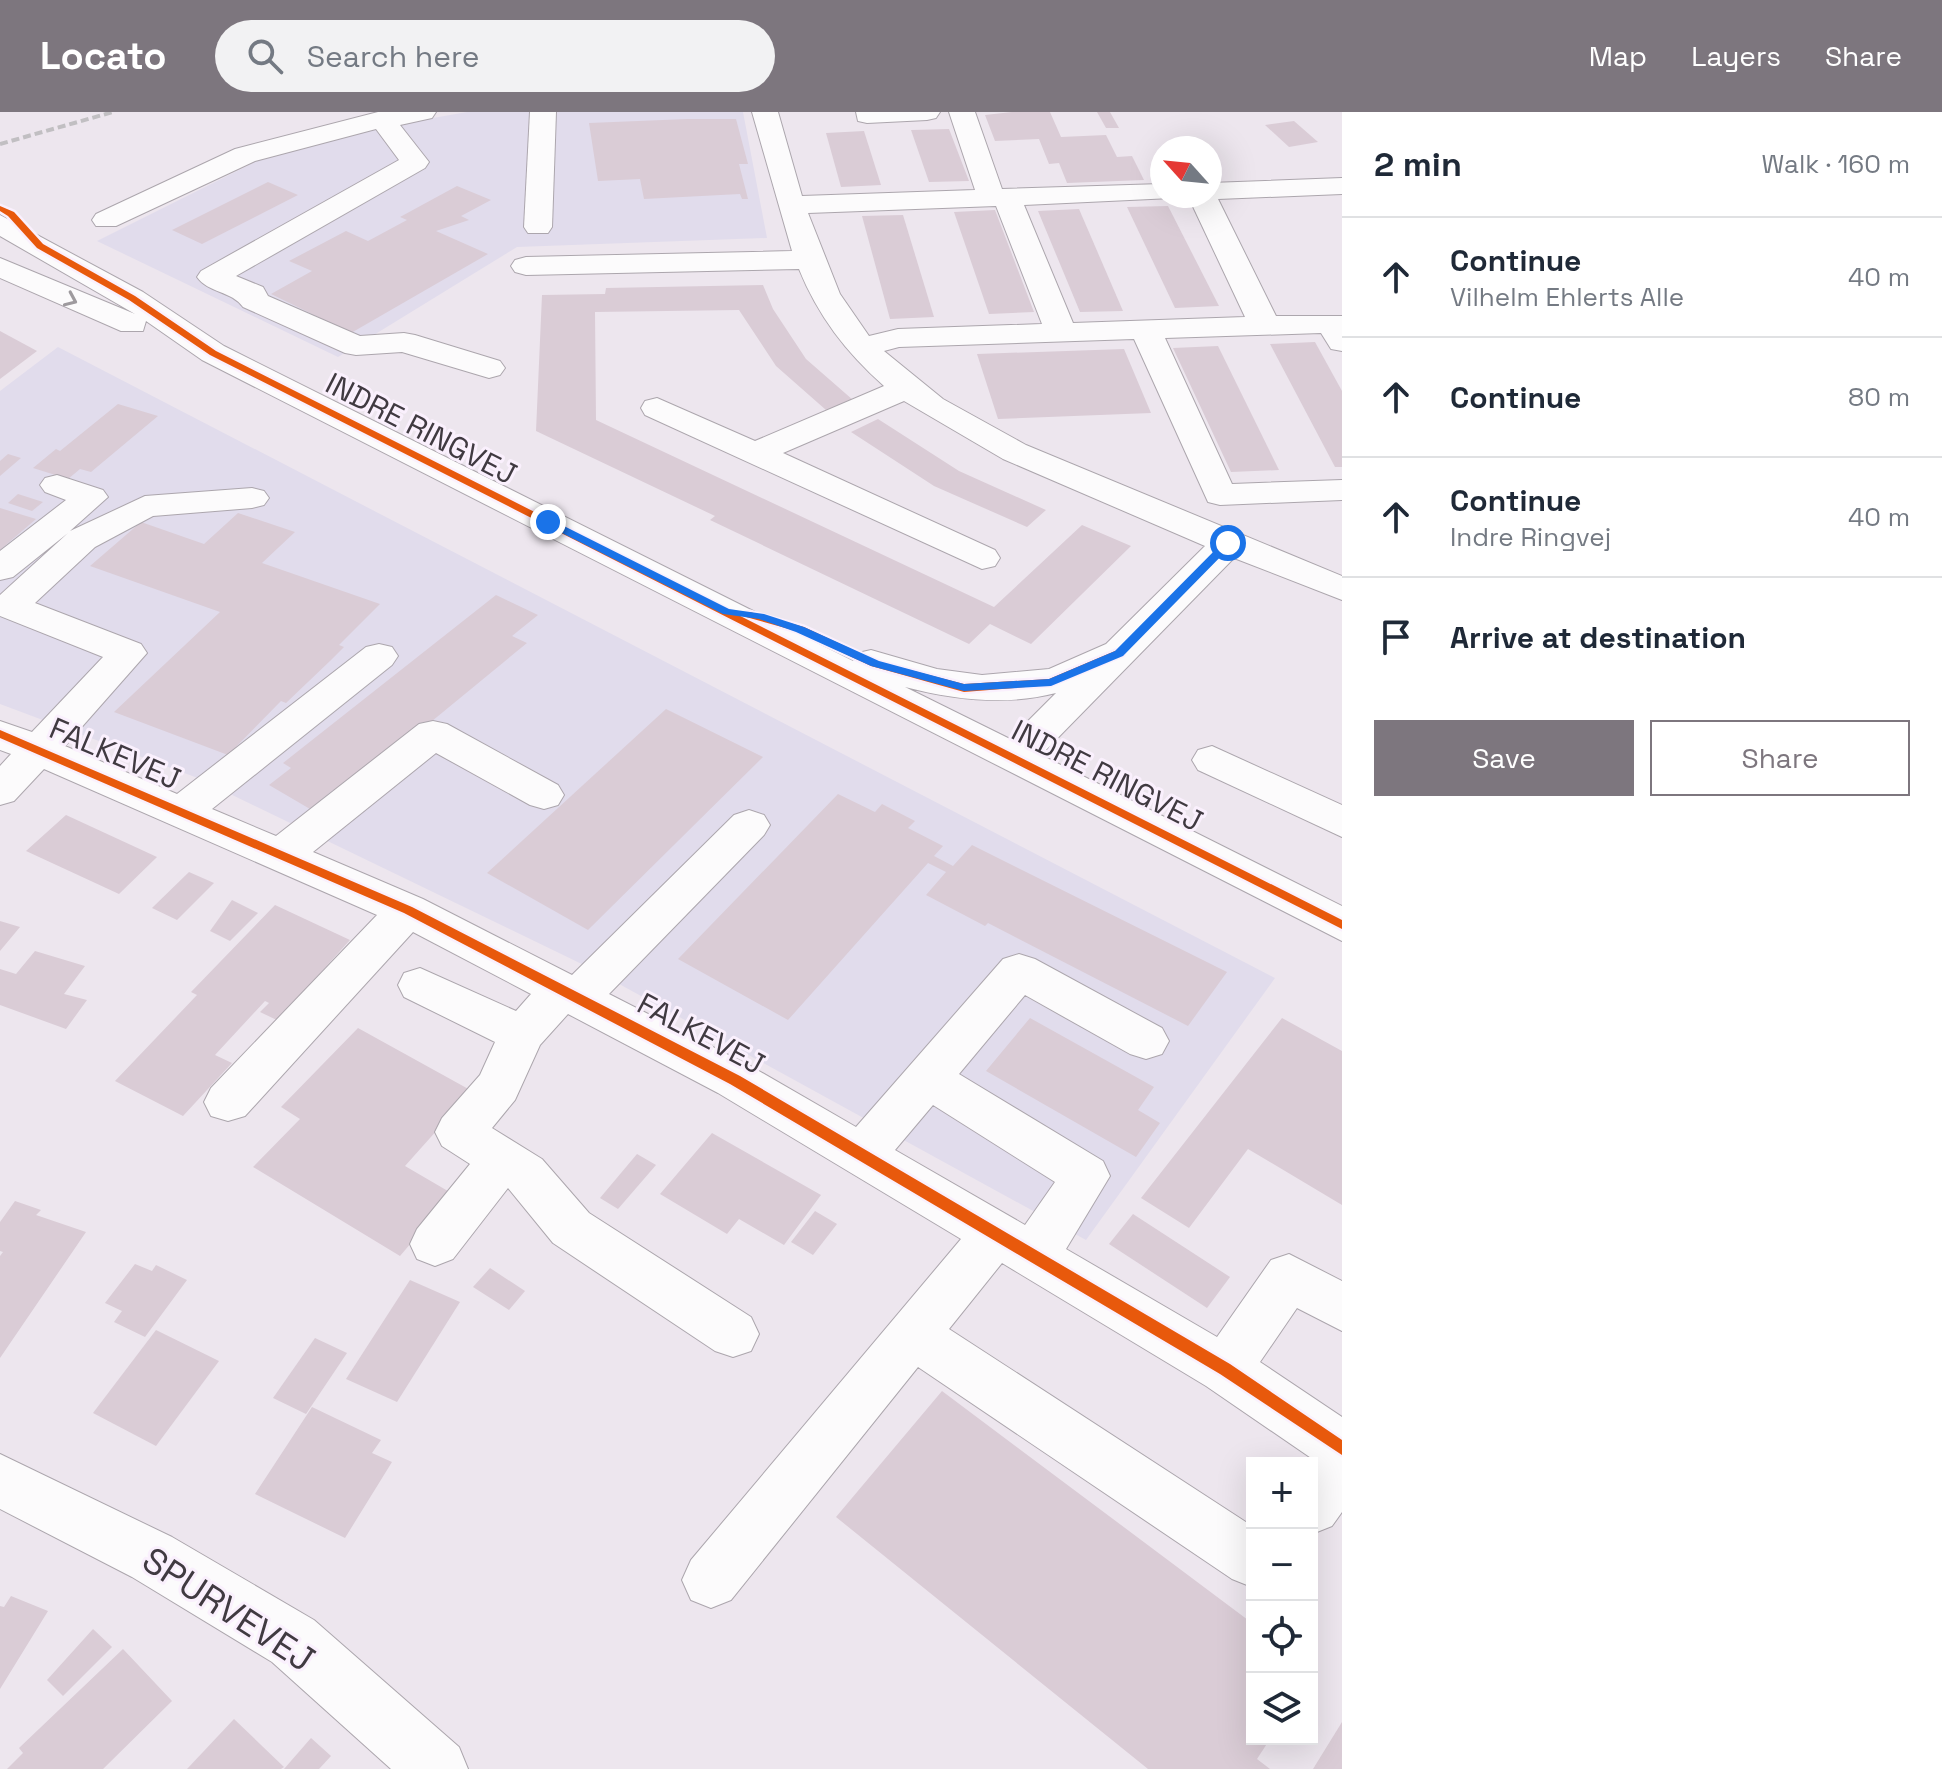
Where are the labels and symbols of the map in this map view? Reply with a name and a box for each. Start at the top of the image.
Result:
north arrow [1150,136,1222,208]
one-way arrow [63,290,77,306]
street label: INDRE RINGVEJ [319,364,523,493]
route end [530,504,566,540]
route start [1210,525,1246,561]
street label: FALKEVEJ [44,709,187,799]
street label: INDRE RINGVEJ [1005,711,1209,840]
street label: FALKEVEJ [631,984,772,1083]
street label: SPURVEVEJ [134,1537,323,1683]

